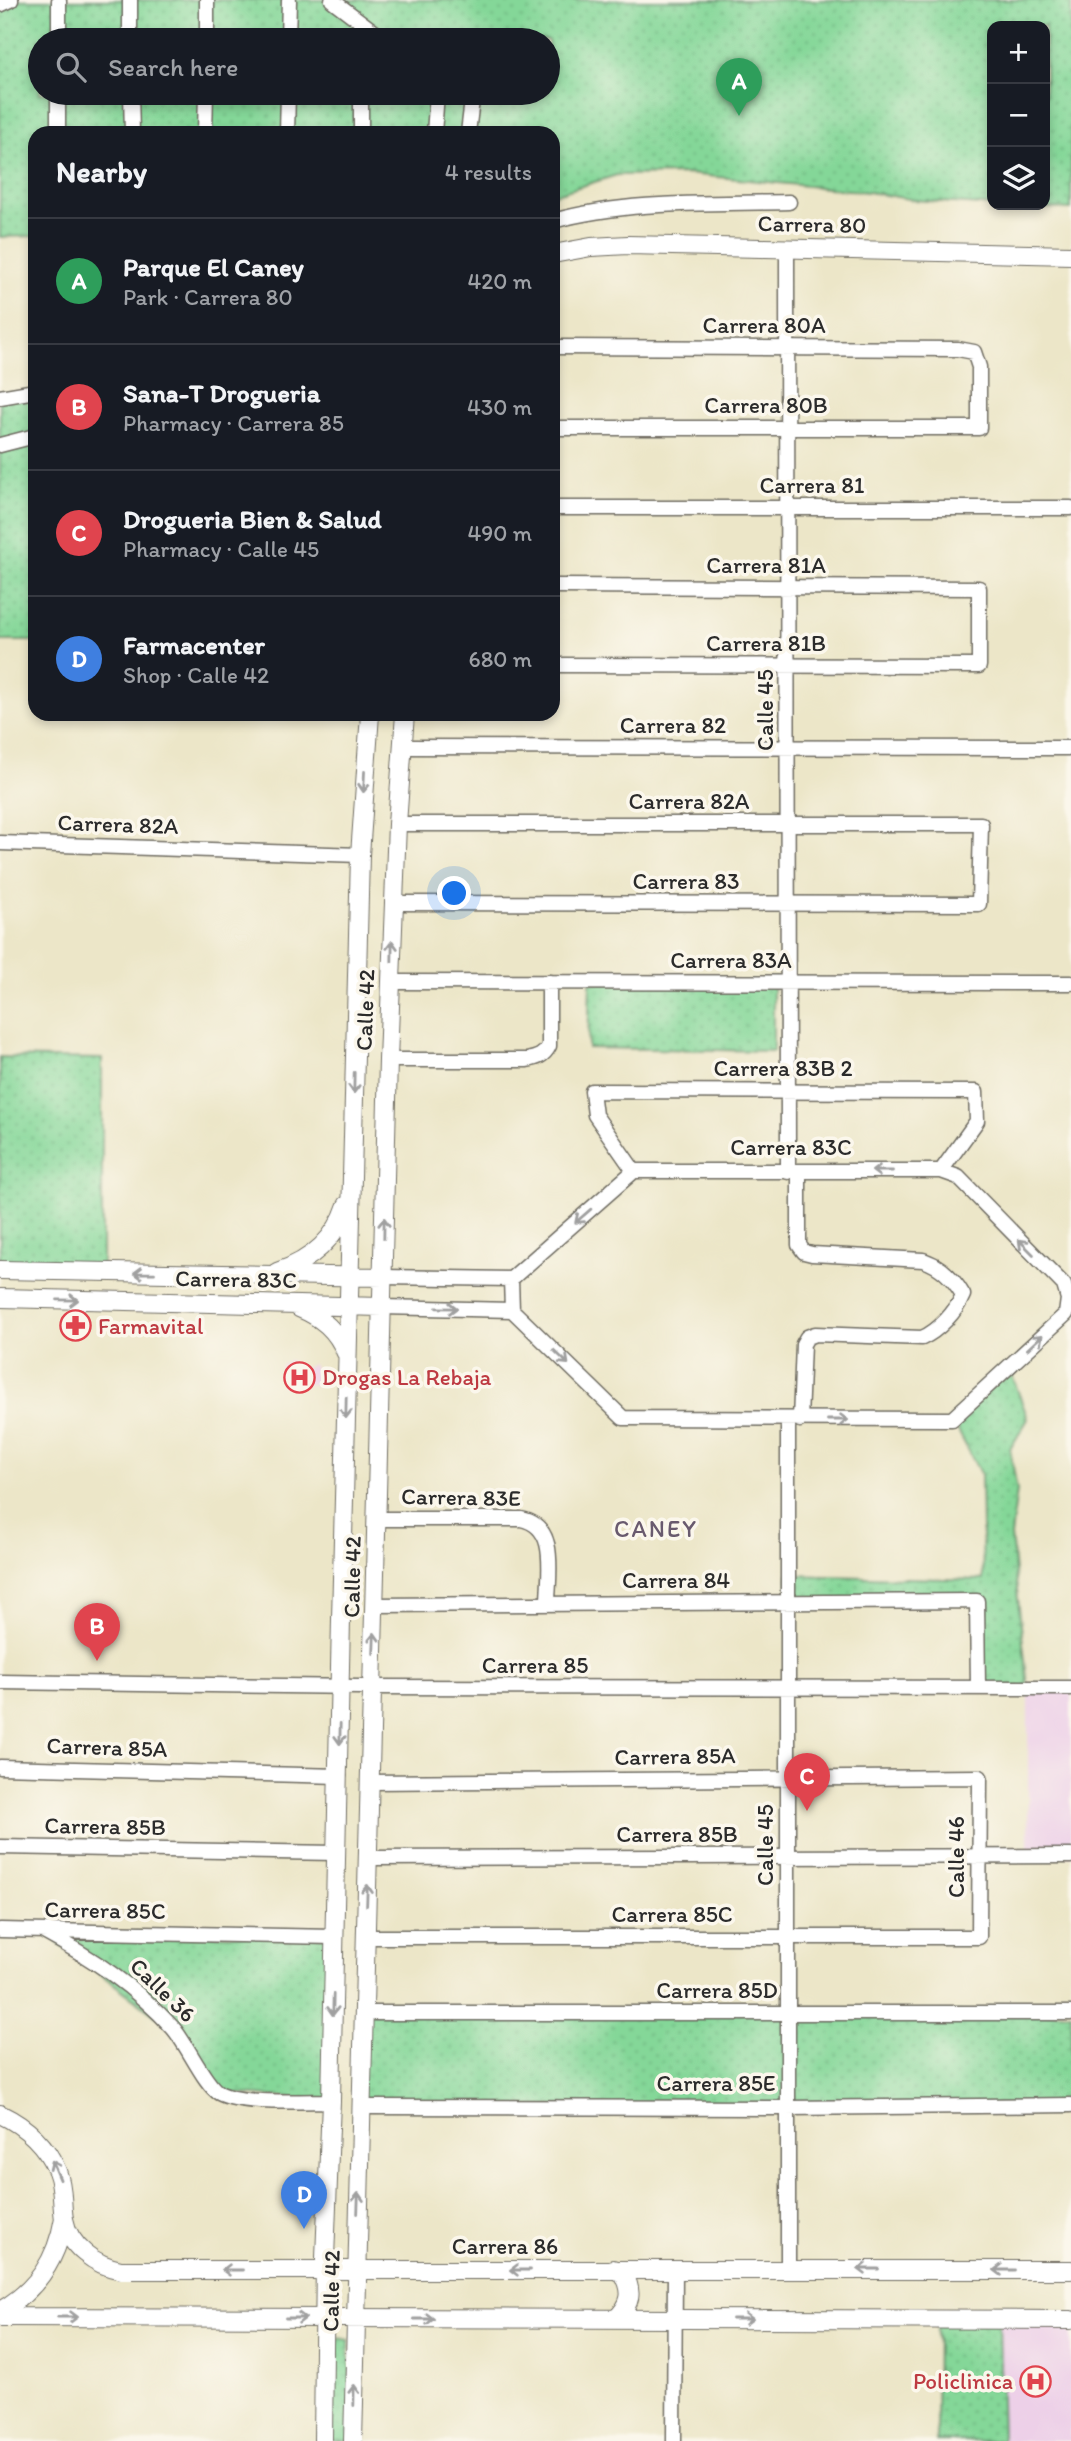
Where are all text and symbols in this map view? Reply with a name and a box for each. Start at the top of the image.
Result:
map controls [987,21,1050,210]
button: + [987,21,1050,84]
search box [28,28,560,105]
icon: search [52,48,90,86]
text: Search here [108,51,238,83]
pin: A [716,58,762,116]
button: − [987,84,1050,147]
button: layers [987,147,1050,210]
text: Nearby [56,153,147,190]
text: 4 results [445,158,532,186]
street label: Carrera 80 [758,209,866,239]
text: Parque El Caney [123,251,304,283]
text: A [72,267,86,295]
text: 420 m [467,267,532,295]
text: Park · Carrera 80 [123,283,293,311]
street label: Carrera 80A [702,311,826,339]
text: Sana-T Drogueria [123,377,320,409]
street label: Carrera 80B [704,391,828,419]
text: B [72,393,86,421]
text: 430 m [467,393,532,421]
text: Pharmacy · Carrera 85 [123,409,344,437]
street label: Carrera 81 [759,471,865,499]
text: Drogueria Bien & Salud [123,503,382,535]
text: C [72,519,86,547]
text: 490 m [467,519,532,547]
text: Pharmacy · Calle 45 [123,535,319,563]
street label: Carrera 81A [706,551,826,579]
text: Farmacenter [123,629,265,661]
street label: Carrera 81B [706,629,826,657]
text: D [71,645,87,673]
text: 680 m [469,645,532,673]
text: Shop · Calle 42 [123,661,269,689]
street label: Calle 45 [751,669,779,751]
street label: Carrera 82 [620,711,726,739]
one-way arrow [358,770,371,793]
street label: Carrera 82A [628,787,750,815]
street label: Carrera 82A [57,808,179,840]
street label: Carrera 83 [633,867,739,895]
your location [437,876,471,910]
one-way arrow [385,940,399,963]
street label: Carrera 83A [670,946,792,974]
street label: Calle 42 [350,969,380,1051]
street label: Carrera 83B 2 [713,1054,853,1082]
one-way arrow [348,1071,361,1094]
street label: Carrera 83C [730,1133,852,1161]
one-way arrow [871,1164,894,1178]
one-way arrow [574,1208,592,1224]
one-way arrow [378,1217,391,1240]
one-way arrow [1018,1239,1035,1256]
street label: Carrera 83C [175,1264,297,1294]
one-way arrow [132,1266,155,1279]
one-way arrow [56,1293,79,1307]
one-way arrow [436,1302,459,1315]
pharmacy icon: Farmavital [58,1309,92,1343]
place label: Farmavital [98,1312,204,1340]
one-way arrow [1026,1334,1043,1351]
one-way arrow [552,1349,569,1366]
hospital icon: Drogas La Rebaja [282,1360,316,1394]
place label: Drogas La Rebaja [322,1363,492,1391]
one-way arrow [339,1396,353,1419]
one-way arrow [826,1413,849,1427]
street label: Carrera 83E [401,1482,521,1512]
district label: CANEY [614,1514,698,1543]
street label: Calle 42 [337,1536,367,1618]
street label: Carrera 84 [622,1566,730,1594]
pin: B [74,1603,120,1661]
one-way arrow [368,1632,381,1655]
street label: Carrera 85 [482,1651,588,1679]
one-way arrow [333,1722,347,1745]
street label: Carrera 85A [46,1731,168,1763]
street label: Carrera 85A [614,1741,736,1771]
pin: C [784,1753,830,1811]
street label: Calle 45 [751,1804,779,1886]
street label: Carrera 85B [44,1811,166,1841]
street label: Calle 46 [942,1816,970,1898]
street label: Carrera 85B [616,1820,738,1848]
one-way arrow [360,1884,374,1907]
street label: Carrera 85C [44,1895,166,1925]
street label: Carrera 85C [611,1900,733,1928]
street label: Calle 36 [124,1952,202,2028]
street label: Carrera 85D [656,1976,778,2004]
one-way arrow [326,1993,340,2016]
street label: Carrera 85E [656,2069,776,2097]
one-way arrow [48,2160,61,2181]
pin: D [281,2171,327,2229]
one-way arrow [351,2192,365,2215]
street label: Carrera 86 [452,2232,558,2260]
street label: Calle 42 [316,2250,346,2332]
one-way arrow [857,2262,880,2276]
one-way arrow [221,2263,244,2277]
one-way arrow [509,2263,532,2277]
one-way arrow [992,2263,1015,2277]
one-way arrow [56,2310,79,2324]
one-way arrow [284,2311,307,2325]
one-way arrow [412,2312,435,2326]
one-way arrow [731,2312,754,2326]
hospital icon: Policlinica [1019,2364,1053,2398]
place label: Policlinica [913,2367,1013,2395]
one-way arrow [347,2384,361,2407]

